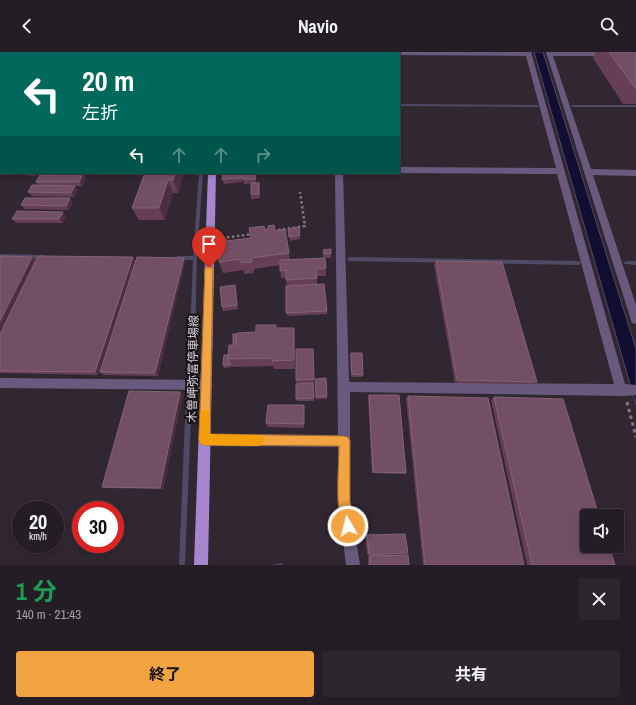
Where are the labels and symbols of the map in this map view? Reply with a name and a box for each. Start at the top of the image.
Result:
pin [192,227,226,268]
street label: 木曽岬弥富停車場線 [184,315,202,423]
speed limit sign: 30 [72,501,124,553]
position arrow [327,505,369,547]

